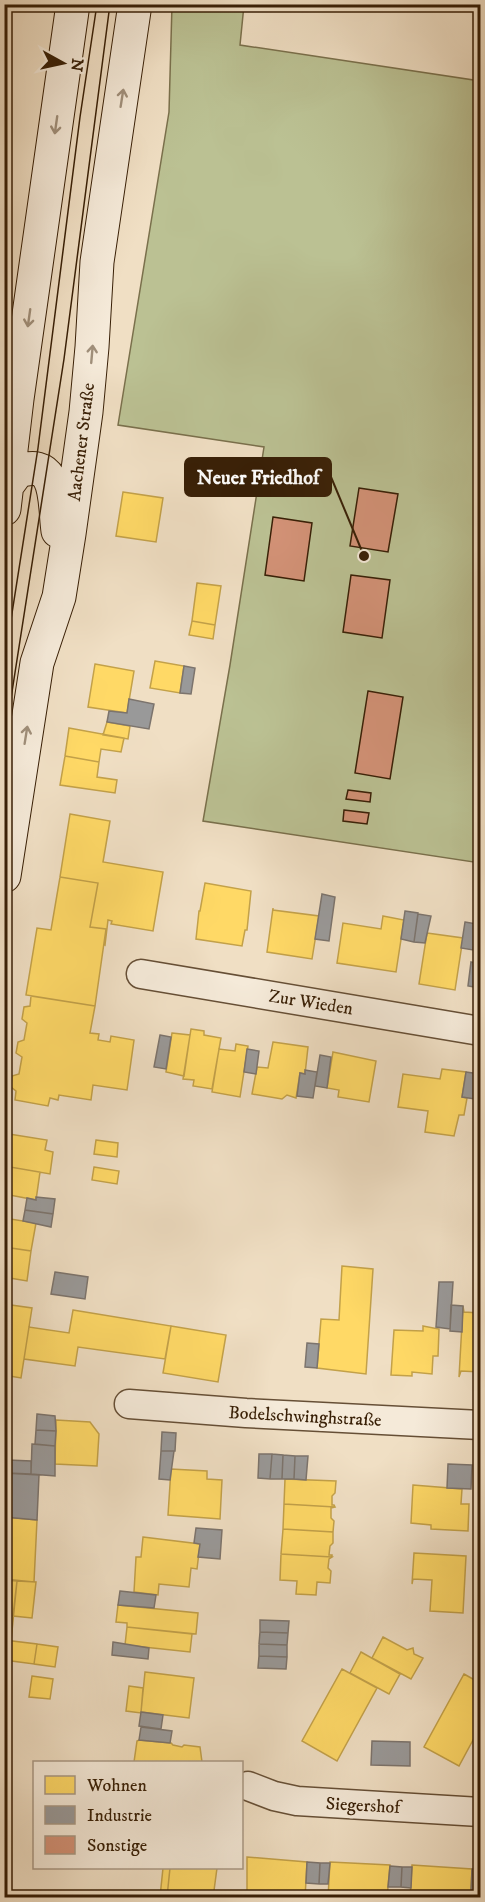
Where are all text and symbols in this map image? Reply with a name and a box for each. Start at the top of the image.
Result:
north arrow [33,33,93,93]
text: N [66,57,88,73]
one-way arrow [116,88,127,108]
one-way arrow [51,114,62,134]
one-way arrow [23,307,34,327]
one-way arrow [87,344,98,364]
street label: Aachener Straße [64,382,100,502]
callout: Neuer Friedhof [185,458,331,496]
text: Neuer Friedhof [197,466,323,491]
one-way arrow [20,726,31,746]
street label: Zur Wieden [267,985,355,1021]
street label: Bodelschwinghstraße [228,1402,382,1432]
legend [33,1761,243,1869]
text: Wohnen [86,1775,148,1797]
street label: Siegershof [325,1793,404,1819]
text: Industrie [87,1805,152,1827]
text: Sonstige [87,1835,147,1857]

